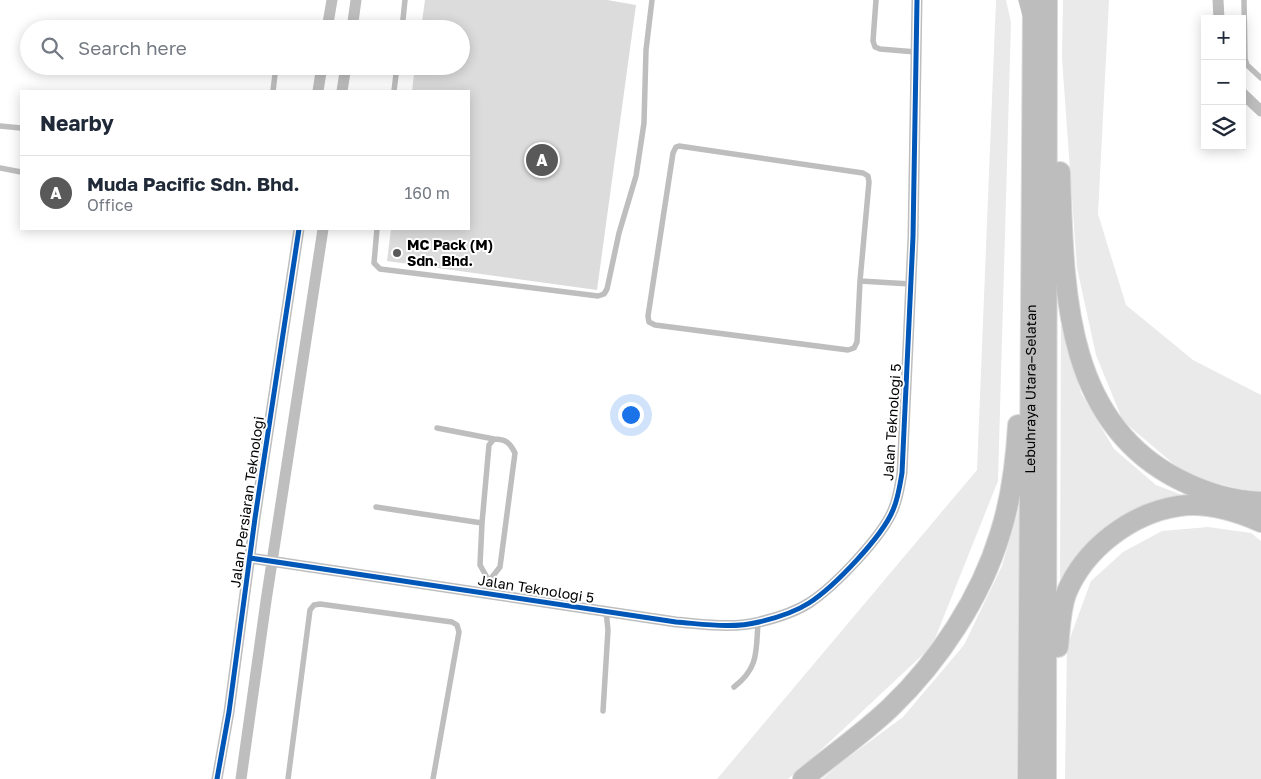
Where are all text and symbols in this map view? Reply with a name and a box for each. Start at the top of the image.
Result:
map controls [1201,15,1246,150]
button: + [1201,15,1246,60]
search box [20,20,470,75]
icon: search [38,34,66,62]
text: Search here [78,36,187,59]
button: − [1201,60,1246,105]
button: layers [1201,105,1246,150]
text: Nearby [40,110,114,136]
pin: A [526,141,558,179]
text: Muda Pacific Sdn. Bhd. [87,172,299,195]
text: A [50,183,62,203]
text: 160 m [404,183,450,203]
text: Office [87,195,133,215]
place label: MC Pack (M) Sdn. Bhd. [407,236,493,269]
marker: MC Pack (M) Sdn. Bhd. [391,247,403,259]
street label: Lebuhraya Utara–Selatan [1021,304,1039,474]
street label: Jalan Teknologi 5 [879,363,904,481]
your location [618,402,644,428]
street label: Jalan Persiaran Teknologi [226,415,267,589]
street label: Jalan Teknologi 5 [477,571,595,606]

